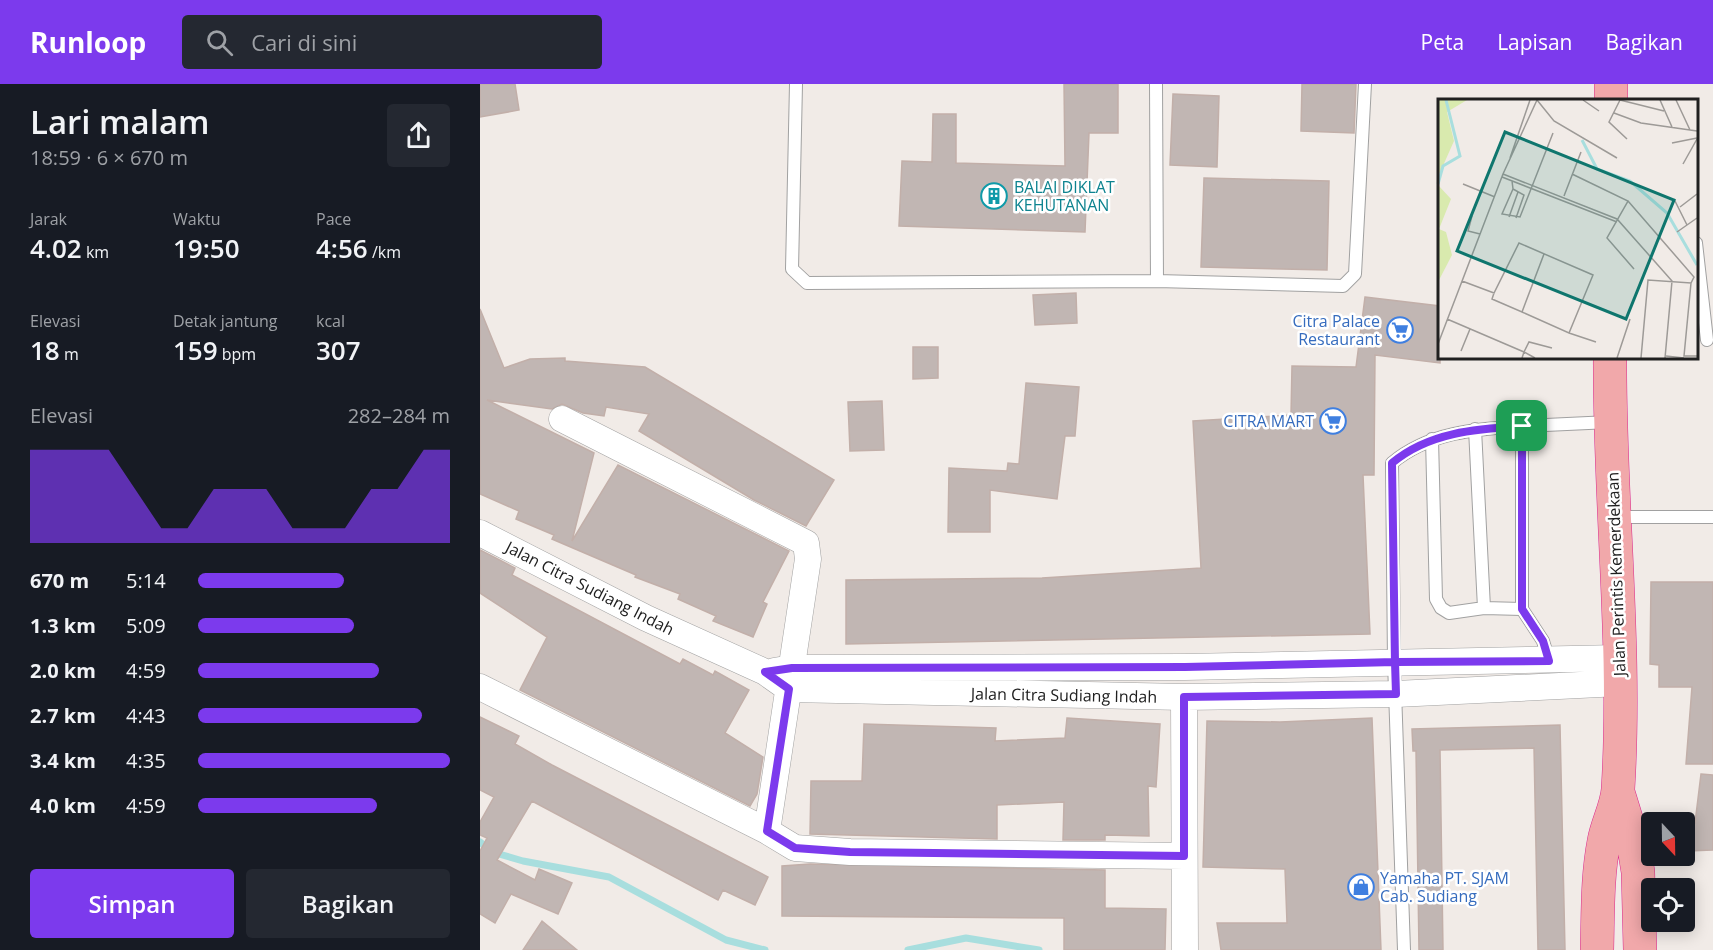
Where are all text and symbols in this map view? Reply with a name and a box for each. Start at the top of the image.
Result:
search box [182,15,602,69]
text: Runloop [30,23,146,61]
icon: search [203,26,236,59]
text: Cari di sini [251,27,357,57]
text: Peta [1421,28,1464,56]
text: Lapisan [1497,28,1572,56]
text: Bagikan [1605,28,1683,56]
text: Lari malam [30,99,210,144]
inset map [1438,99,1698,358]
button: share [387,104,450,167]
text: 18:59 · 6 × 670 m [30,144,188,171]
place label: BALAI DIKLAT KEHUTANAN [1014,176,1115,216]
building icon: BALAI DIKLAT KEHUTANAN [979,181,1009,211]
text: Jarak [30,208,67,230]
text: Waktu [173,208,221,230]
text: Pace [316,208,351,230]
text: 4.02 [30,230,82,266]
text: 19:50 [173,230,240,266]
text: 4:56 [316,230,368,266]
text: km [82,241,109,263]
text: /km [368,241,401,263]
text: Elevasi [30,310,80,332]
text: Detak jantung [173,310,278,332]
text: kcal [316,310,345,332]
place label: Citra Palace Restaurant [1293,310,1380,350]
supermarket icon: Citra Palace Restaurant [1385,315,1415,345]
text: 18 [30,332,60,368]
text: 159 [173,332,218,368]
text: 307 [316,332,361,368]
text: m [60,343,79,365]
text: bpm [218,343,256,365]
pin [1496,400,1547,451]
text: Elevasi [30,402,93,429]
text: 282–284 m [348,402,450,429]
supermarket icon: CITRA MART [1318,406,1348,436]
icon: arrive [1505,409,1538,442]
place label: CITRA MART [1223,410,1314,432]
street label: Jalan Perintis Kemerdekaan [1601,471,1631,679]
street label: Jalan Citra Sudiang Indah [500,535,678,640]
text: 670 m [30,567,89,594]
text: 5:14 [126,567,166,594]
text: 1.3 km [30,612,96,639]
text: 5:09 [126,612,166,639]
text: 2.0 km [30,657,96,684]
text: 4:59 [126,657,166,684]
street label: Jalan Citra Sudiang Indah [969,682,1157,708]
text: 2.7 km [30,702,96,729]
text: 4:43 [126,702,166,729]
text: 3.4 km [30,747,96,774]
text: 4:35 [126,747,166,774]
text: 4.0 km [30,792,96,819]
text: 4:59 [126,792,166,819]
north arrow [1641,812,1695,866]
map controls [1641,812,1695,932]
place label: Yamaha PT. SJAM Cab. Sudiang [1380,867,1509,907]
button: Simpan [30,869,234,938]
button: Bagikan [246,869,450,938]
shop icon: Yamaha PT. SJAM Cab. Sudiang [1346,872,1376,902]
button: locate [1641,878,1695,932]

